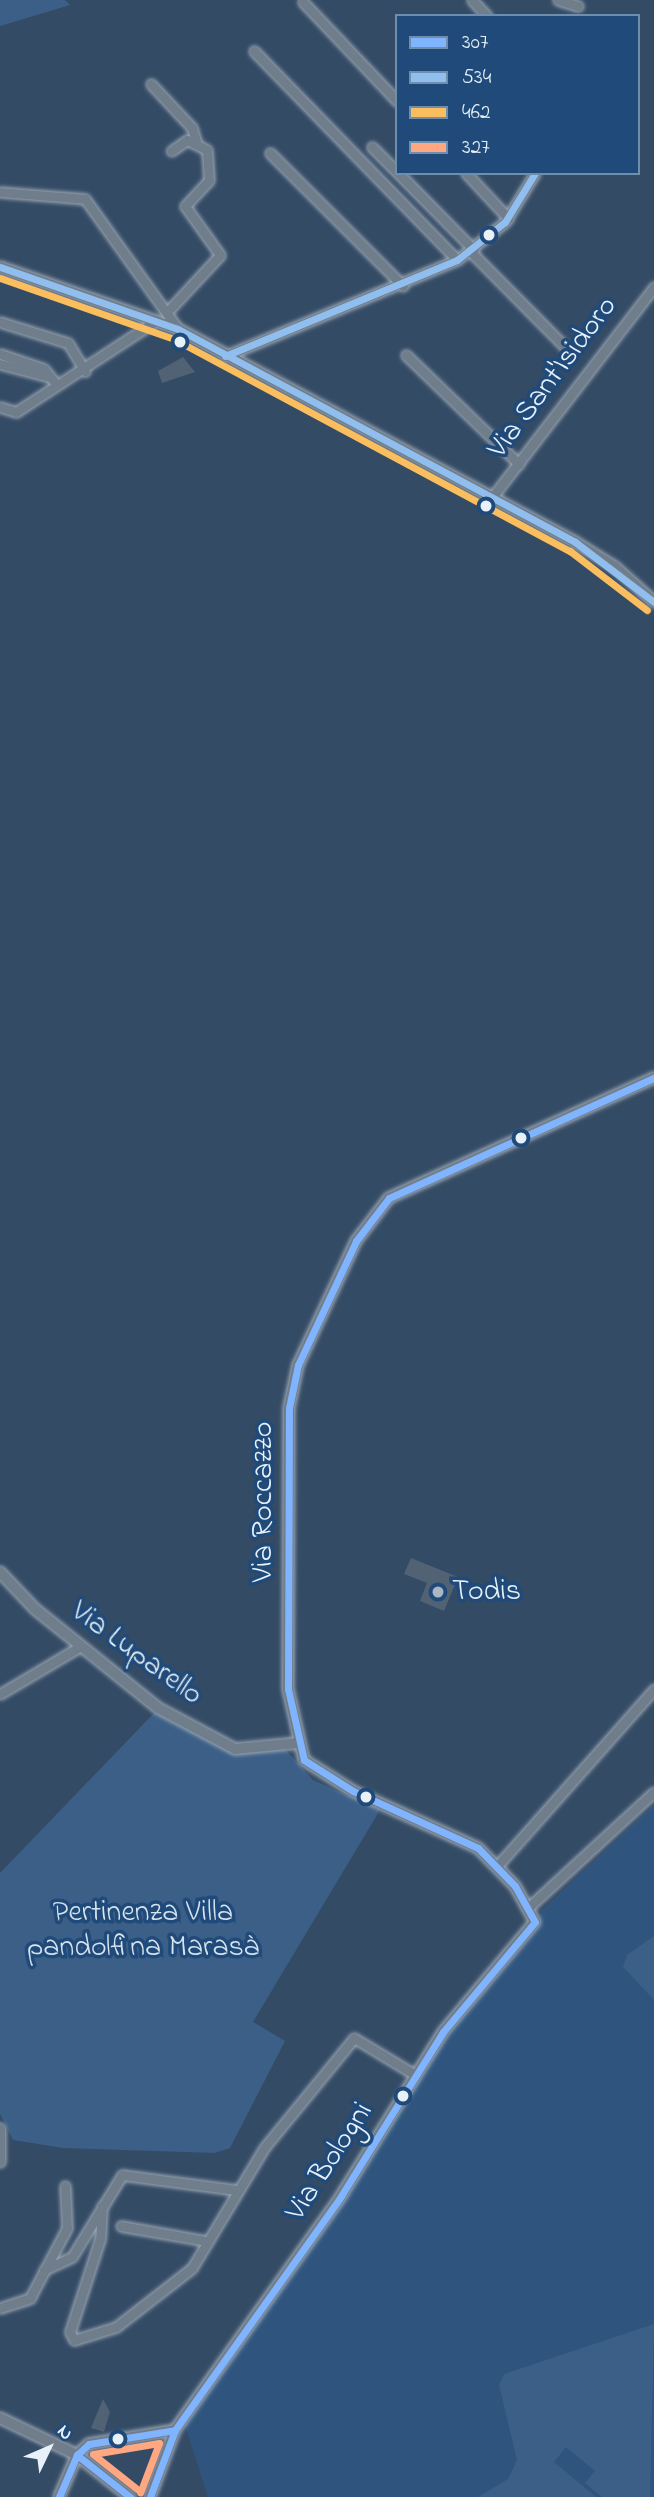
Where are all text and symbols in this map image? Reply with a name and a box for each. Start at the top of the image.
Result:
legend [395,14,640,175]
text: 307 [462,28,488,58]
text: 534 [462,63,491,93]
text: 462 [462,98,490,128]
text: 327 [462,133,490,163]
unlabelled marker [482,228,496,242]
street label: Via Sant'Isidoro [480,290,626,466]
unlabelled marker [173,335,187,349]
unlabelled marker [479,499,493,513]
unlabelled marker [514,1131,528,1145]
street label: Via Roccazzo [246,1422,282,1582]
place label: Todis [452,1574,521,1610]
marker: Todis [430,1584,446,1600]
street label: Via Luparello [63,1594,209,1714]
unlabelled marker [359,1790,373,1804]
park label: Pertinenza Villa pandolfina Marasà [27,1895,259,1966]
unlabelled marker [396,2089,410,2103]
street label: Via Bologni [278,2096,382,2228]
north arrow [14,2413,84,2483]
text: N [50,2419,79,2447]
unlabelled marker [111,2432,125,2446]

